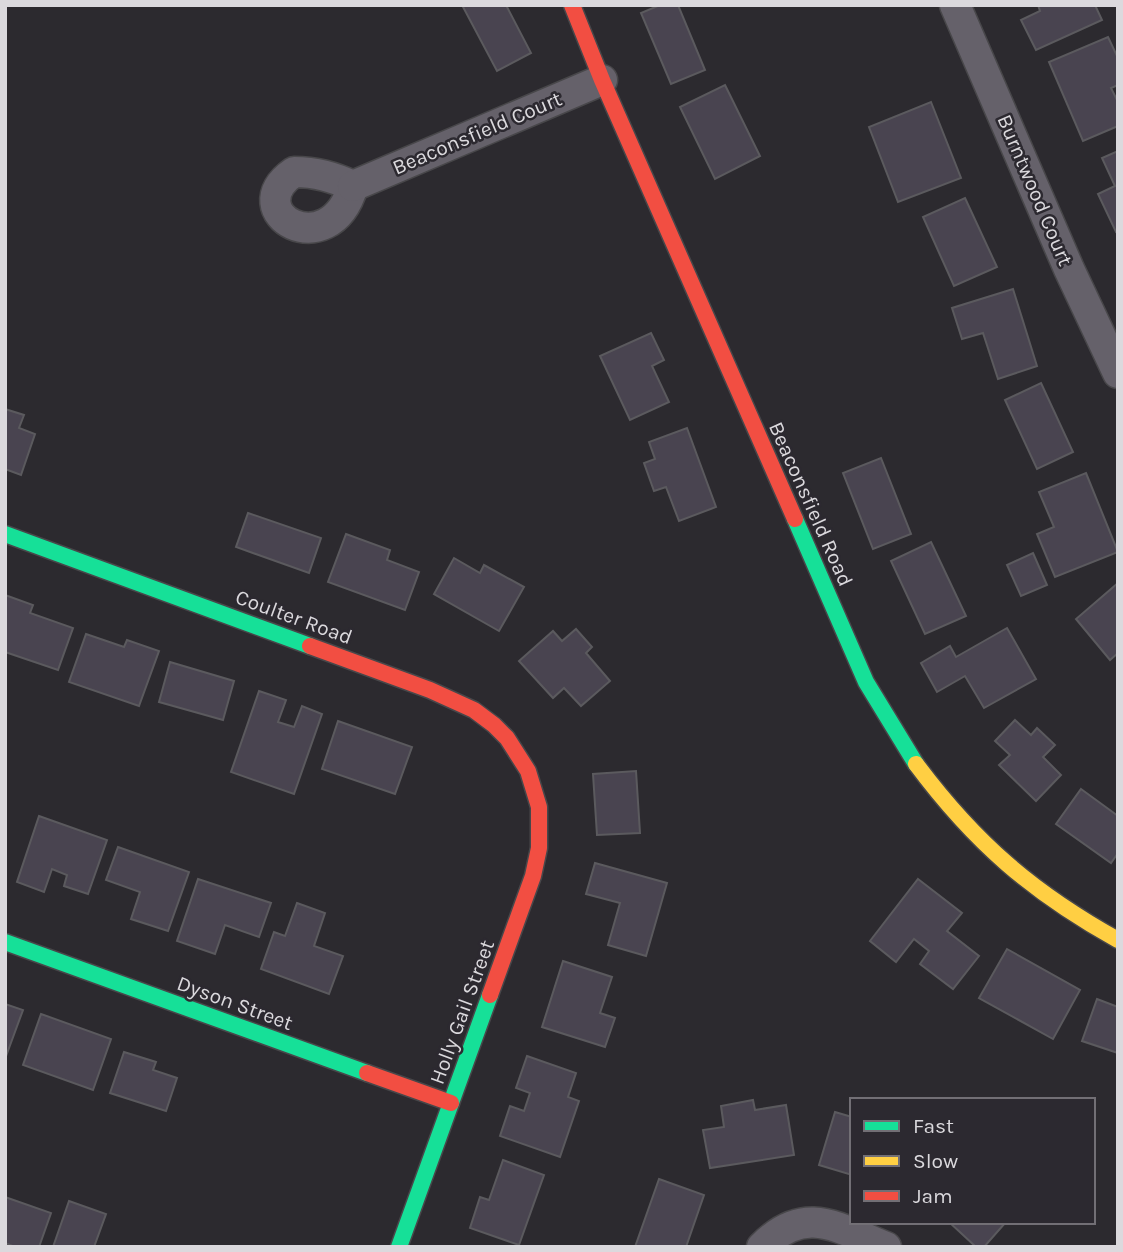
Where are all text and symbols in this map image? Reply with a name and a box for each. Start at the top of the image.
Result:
street label: Beaconsfield Court [389,86,565,180]
street label: Burntwood Court [992,111,1078,269]
street label: Beaconsfield Road [764,418,858,590]
street label: Coulter Road [232,585,356,649]
street label: Holly Gail Street [425,936,499,1087]
street label: Dyson Street [174,971,296,1035]
legend [850,1098,1095,1224]
text: Fast [913,1114,954,1138]
text: Slow [913,1149,958,1173]
text: Jam [913,1184,953,1208]

